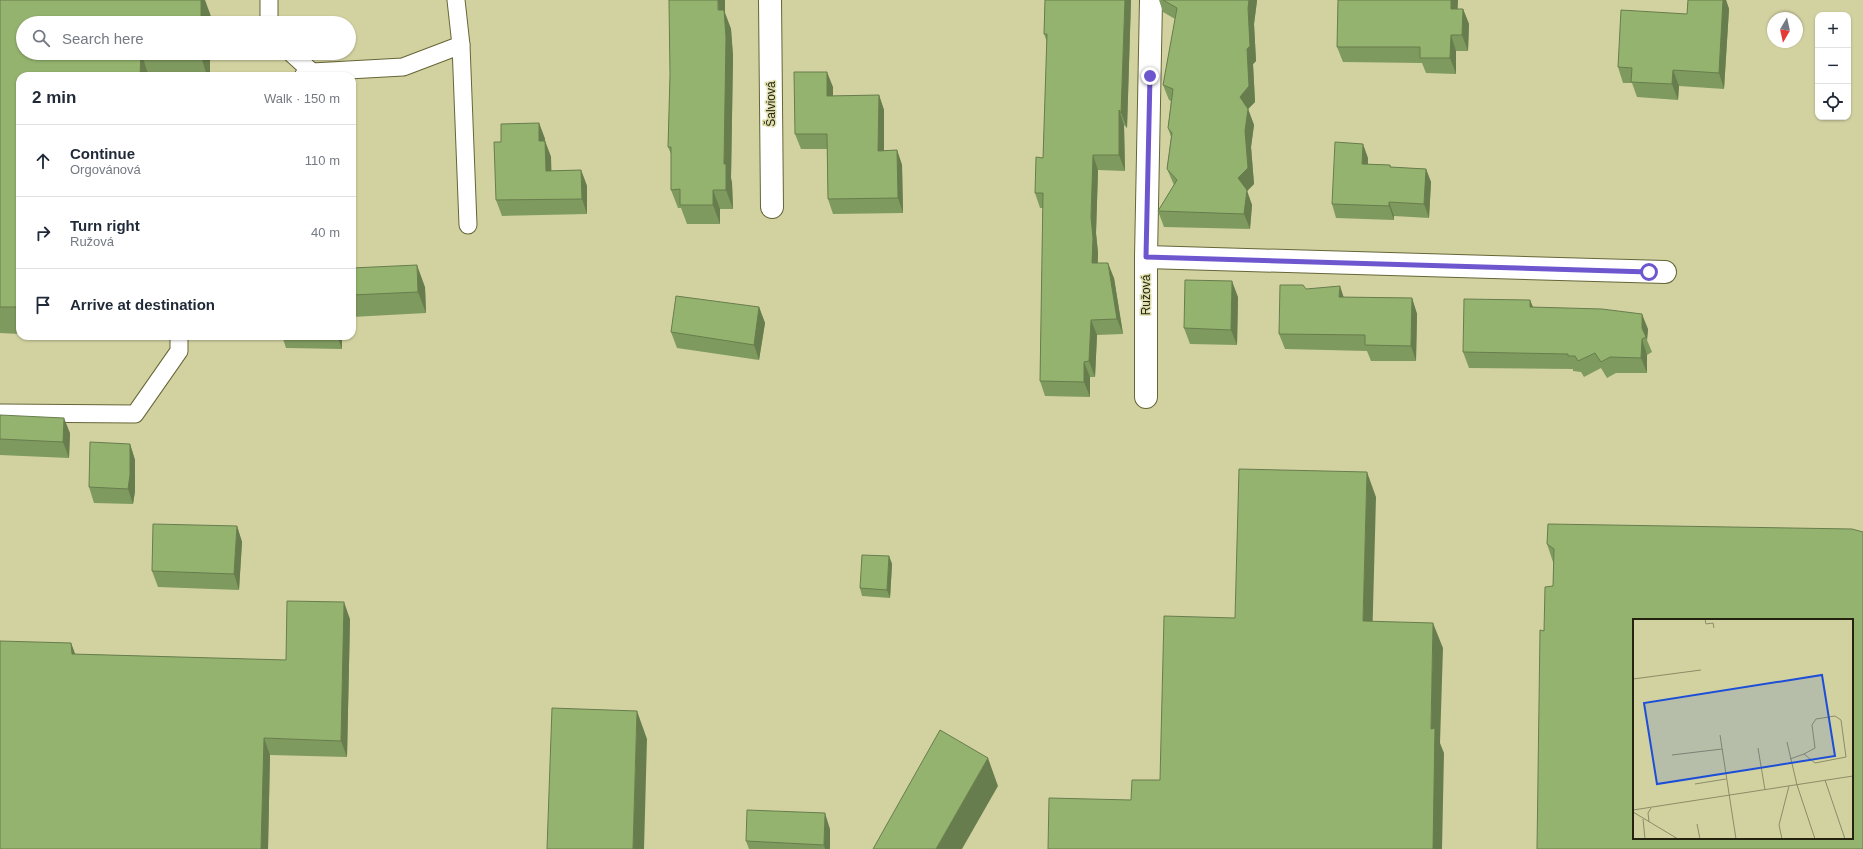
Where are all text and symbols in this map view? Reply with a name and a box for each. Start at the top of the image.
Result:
north arrow [1767,12,1803,48]
map controls [1815,12,1851,120]
button: + [1815,12,1851,48]
search box [16,16,356,60]
icon: search [30,27,52,49]
text: Search here [62,30,144,47]
button: − [1815,48,1851,84]
route end [1141,67,1159,85]
street label: Šalviová [763,81,778,127]
button: locate [1815,84,1851,120]
text: 2 min [32,88,76,107]
text: Walk · 150 m [264,91,340,106]
text: Continue [70,145,135,162]
icon: ahead [32,150,54,172]
text: 110 m [305,153,340,168]
text: Orgovánová [70,162,141,177]
text: Turn right [70,217,140,234]
icon: right [32,222,54,244]
text: 40 m [311,225,340,240]
text: Ružová [70,234,114,249]
route start [1640,263,1658,281]
street label: Ružová [1139,274,1153,315]
icon: arrive [32,294,54,316]
text: Arrive at destination [70,296,215,313]
inset map [1633,619,1853,839]

